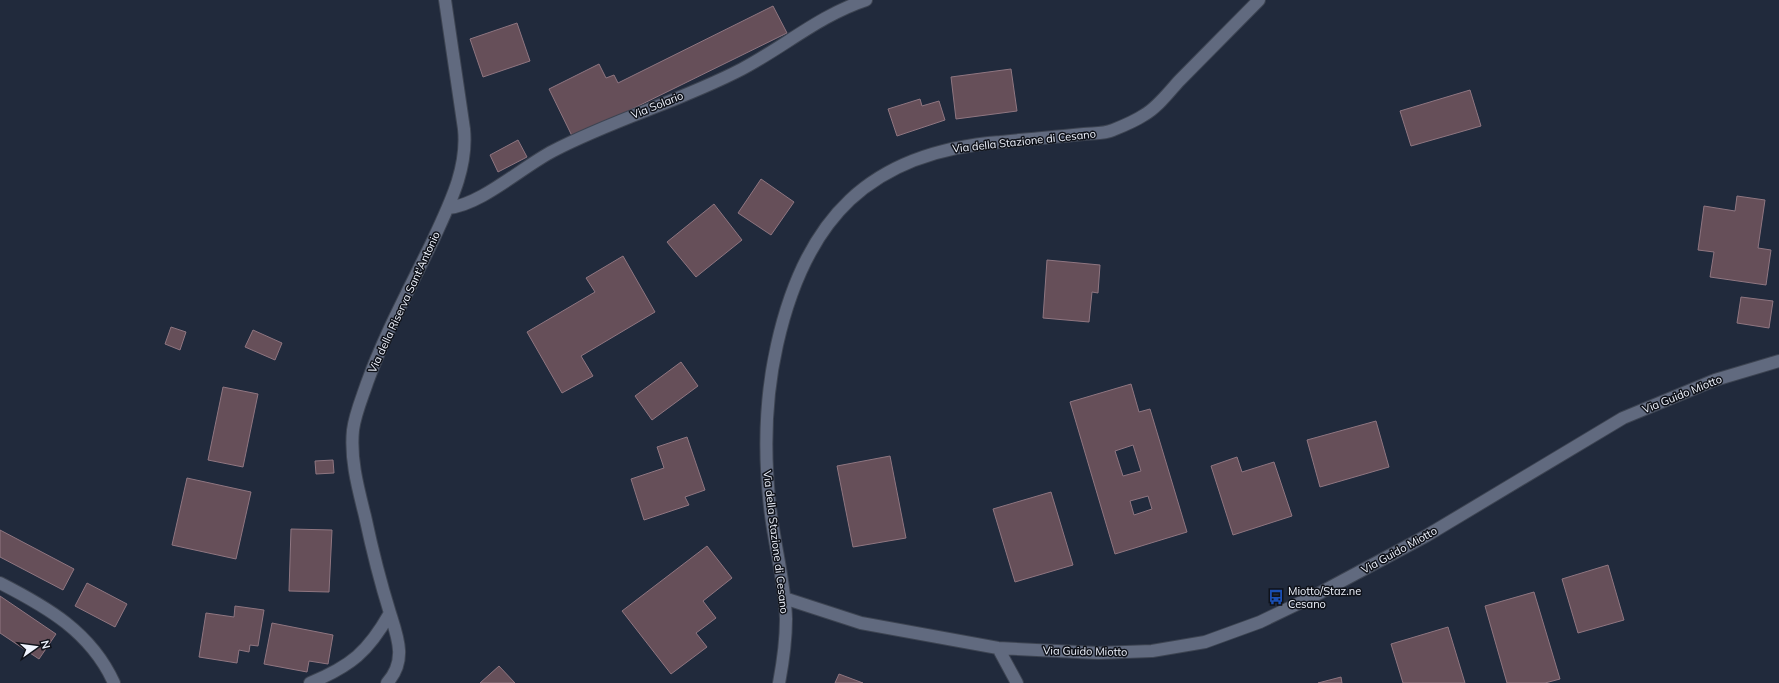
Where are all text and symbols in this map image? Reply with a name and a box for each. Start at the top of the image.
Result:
street label: Via Solario [629,88,685,122]
street label: Via della Stazione di Cesano [952,126,1096,156]
street label: Via della Riserva Sant'Antonio [365,229,443,375]
street label: Via Guido Miotto [1640,372,1724,416]
street label: Via della Stazione di Cesano [760,470,792,614]
street label: Via Guido Miotto [1359,523,1439,577]
place label: Miotto/Staz.ne Cesano [1288,584,1361,611]
bus stop icon: Miotto/Staz.ne Cesano [1267,588,1285,606]
north arrow [16,627,56,667]
text: N [38,639,54,650]
street label: Via Guido Miotto [1043,643,1127,659]

